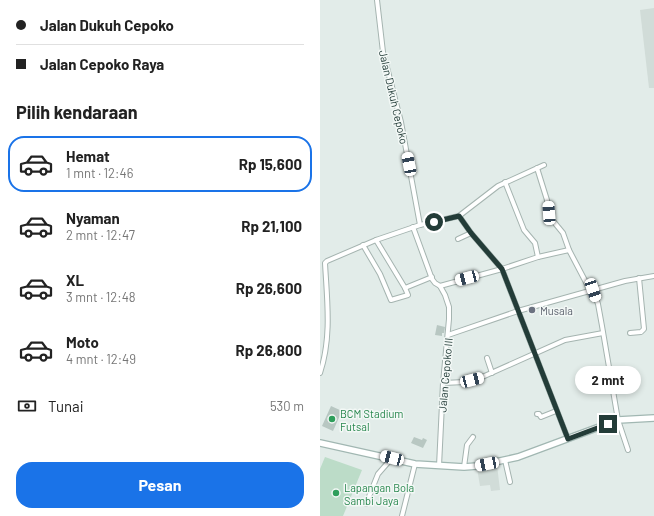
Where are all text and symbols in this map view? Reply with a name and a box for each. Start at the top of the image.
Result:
text: Jalan Dukuh Cepoko [40,16,174,34]
street label: Jalan Dukuh Cepoko [377,49,411,145]
text: Jalan Cepoko Raya [40,55,164,73]
text: Pilih kendaraan [16,101,137,123]
icon: car [18,146,54,182]
text: Hemat [66,147,110,165]
car [401,151,417,177]
text: Rp 15,600 [239,155,302,173]
text: 1 mnt · 12:46 [66,165,133,181]
car [542,201,556,225]
icon: car [18,208,54,244]
text: Nyaman [66,209,120,227]
route start [425,213,443,231]
text: Rp 21,100 [241,217,302,235]
text: 2 mnt · 12:47 [66,227,135,243]
car [454,269,480,287]
icon: car [18,270,54,306]
text: XL [66,271,84,289]
car [583,277,603,303]
text: Rp 26,600 [236,279,302,297]
text: 3 mnt · 12:48 [66,289,136,305]
place label: Musala [540,304,573,317]
marker: Musala [527,305,537,315]
icon: car [18,332,54,368]
text: Moto [66,333,99,351]
street label: Jalan Cepoko III [435,337,455,413]
text: Rp 26,800 [236,341,302,359]
text: 4 mnt · 12:49 [66,351,136,367]
callout: 2 mnt [575,366,641,394]
car [459,371,485,389]
text: 2 mnt [592,372,624,388]
icon: cash [16,395,38,417]
text: Tunai [48,397,84,415]
text: 530 m [270,398,304,414]
place label: BCM Stadium Futsal [340,407,403,433]
marker: BCM Stadium Futsal [327,414,337,424]
route end [599,415,617,433]
car [379,449,405,467]
car [474,456,500,472]
button: Pesan [16,462,304,508]
place label: Lapangan Bola Sambi Jaya [344,481,414,507]
marker: Lapangan Bola Sambi Jaya [331,488,341,498]

